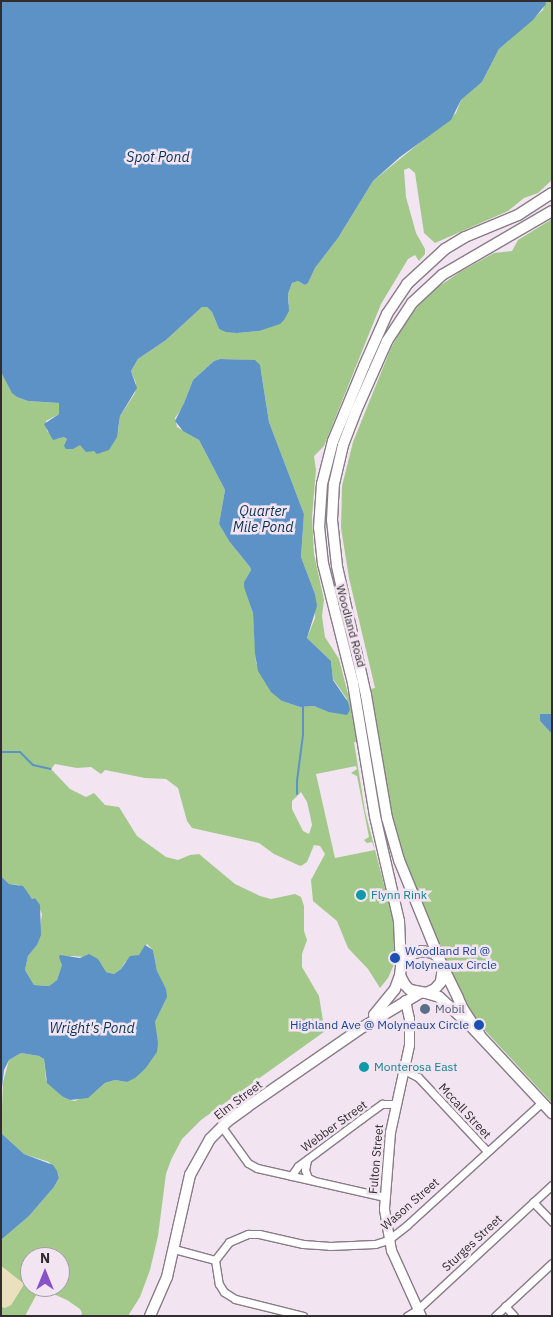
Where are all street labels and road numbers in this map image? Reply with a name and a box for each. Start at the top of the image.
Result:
street label: Woodland Road [333,583,369,669]
street label: Elm Street [211,1077,265,1123]
street label: Mccall Street [436,1080,494,1142]
street label: Webber Street [298,1097,370,1155]
street label: Fulton Street [366,1124,386,1194]
street label: Wason Street [378,1175,442,1233]
street label: Sturges Street [439,1212,505,1274]

